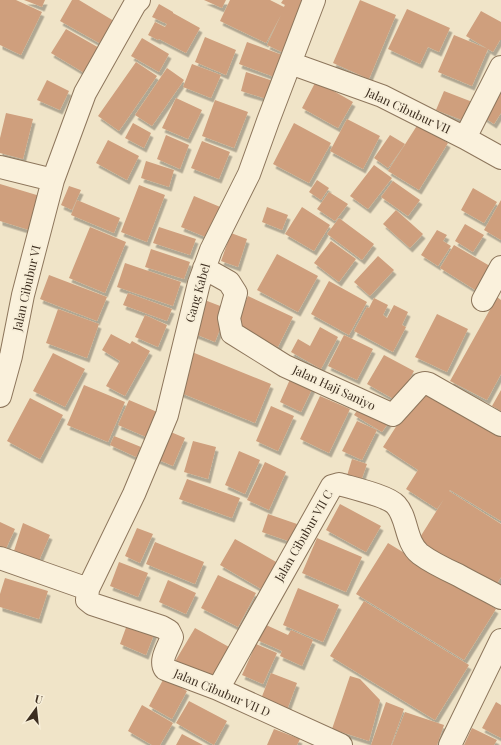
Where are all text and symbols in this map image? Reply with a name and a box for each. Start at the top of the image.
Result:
street label: Jalan Cibubur VII [363,83,453,137]
street label: Jalan Cibubur VI [8,243,44,333]
street label: Gang Kabel [181,261,213,324]
street label: Jalan Haji Saniyo [290,360,379,413]
street label: Jalan Cibubur VII C [270,487,336,585]
street label: Jalan Cibubur VII D [171,664,273,720]
north arrow [16,689,56,729]
text: U [33,691,45,707]

